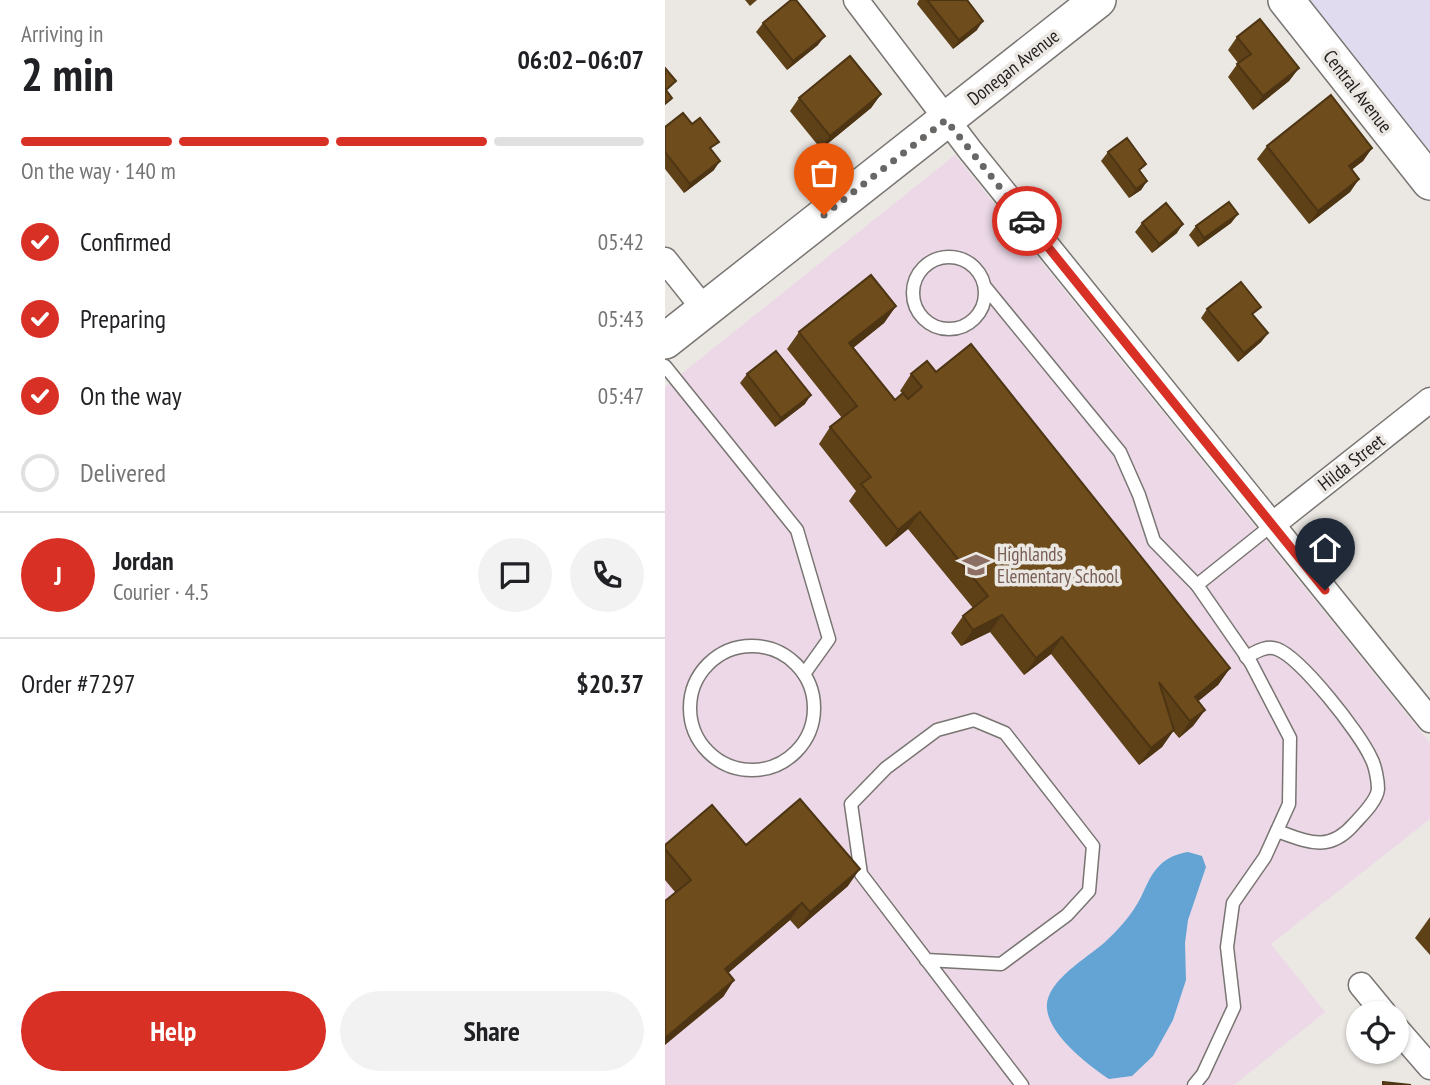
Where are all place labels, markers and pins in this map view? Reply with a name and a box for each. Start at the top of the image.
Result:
pin [794,143,854,215]
pin [1295,518,1355,590]
place label: Highlands Elementary School [997,542,1119,588]
school or university icon: Highlands Elementary School [961,550,991,580]

